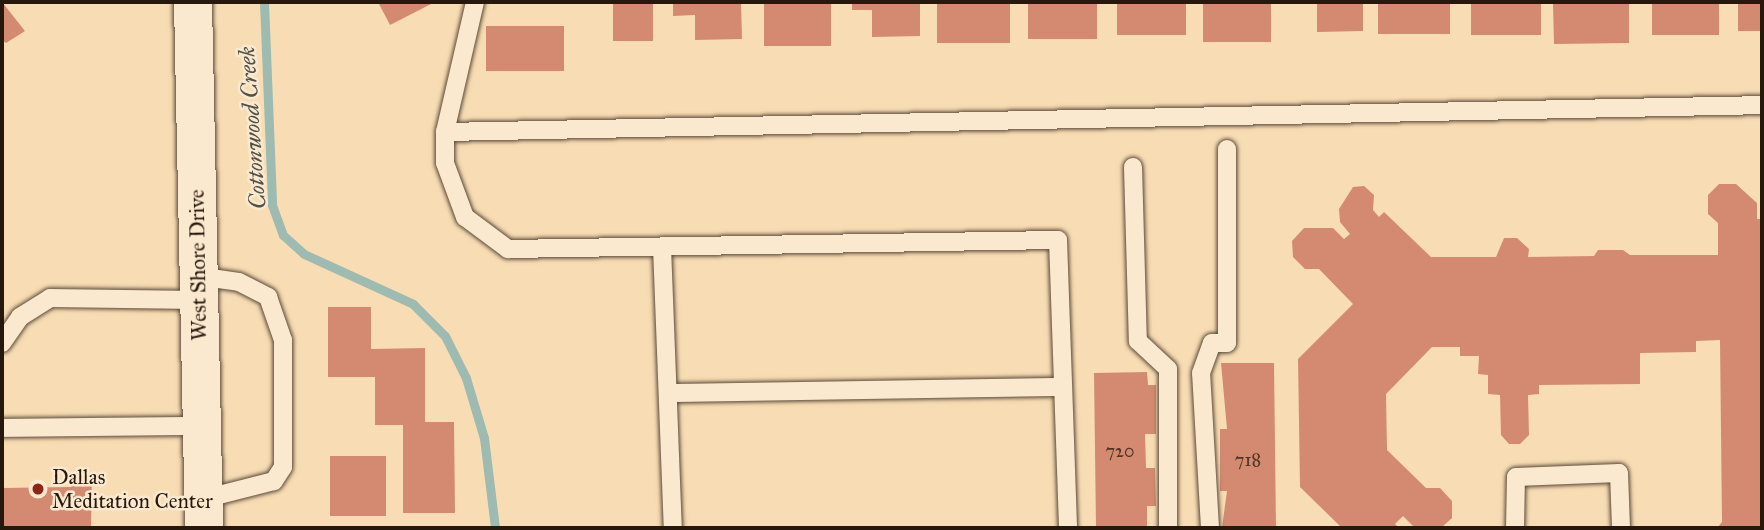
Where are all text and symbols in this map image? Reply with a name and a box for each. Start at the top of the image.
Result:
water label: Cottonwood Creek [233,46,271,210]
street label: West Shore Drive [184,189,212,341]
house number: 720 [1106,440,1134,462]
house number: 718 [1235,449,1261,471]
place label: Dallas Meditation Center [52,464,213,514]
marker: Dallas Meditation Center [30,481,46,497]

